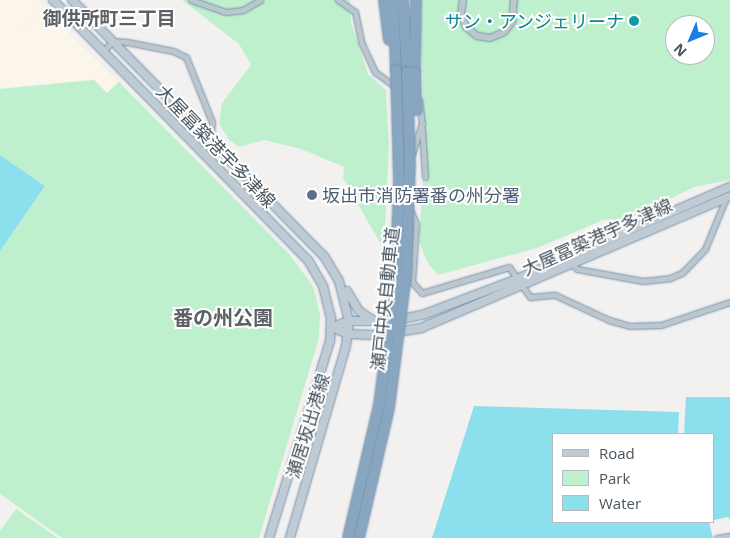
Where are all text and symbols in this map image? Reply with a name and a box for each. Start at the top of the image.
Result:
district label: 御供所町三丁目 [43,8,175,30]
place label: サン・アンジェリーナ [444,10,624,32]
marker: サン・アンジェリーナ [628,15,640,27]
north arrow [665,15,715,65]
text: N [669,40,690,61]
street label: 大屋冨築港宇多津線 [152,80,280,212]
place label: 坂出市消防署番の州分署 [322,184,520,206]
marker: 坂出市消防署番の州分署 [306,189,318,201]
street label: 大屋冨築港宇多津線 [519,194,675,280]
street label: 瀬戸中央自動車道 [367,226,403,372]
district label: 番の州公園 [173,305,273,329]
street label: 瀬居坂出港線 [282,371,334,481]
legend [552,433,715,523]
text: Road [599,443,635,463]
text: Park [599,468,630,488]
text: Water [599,493,641,513]

